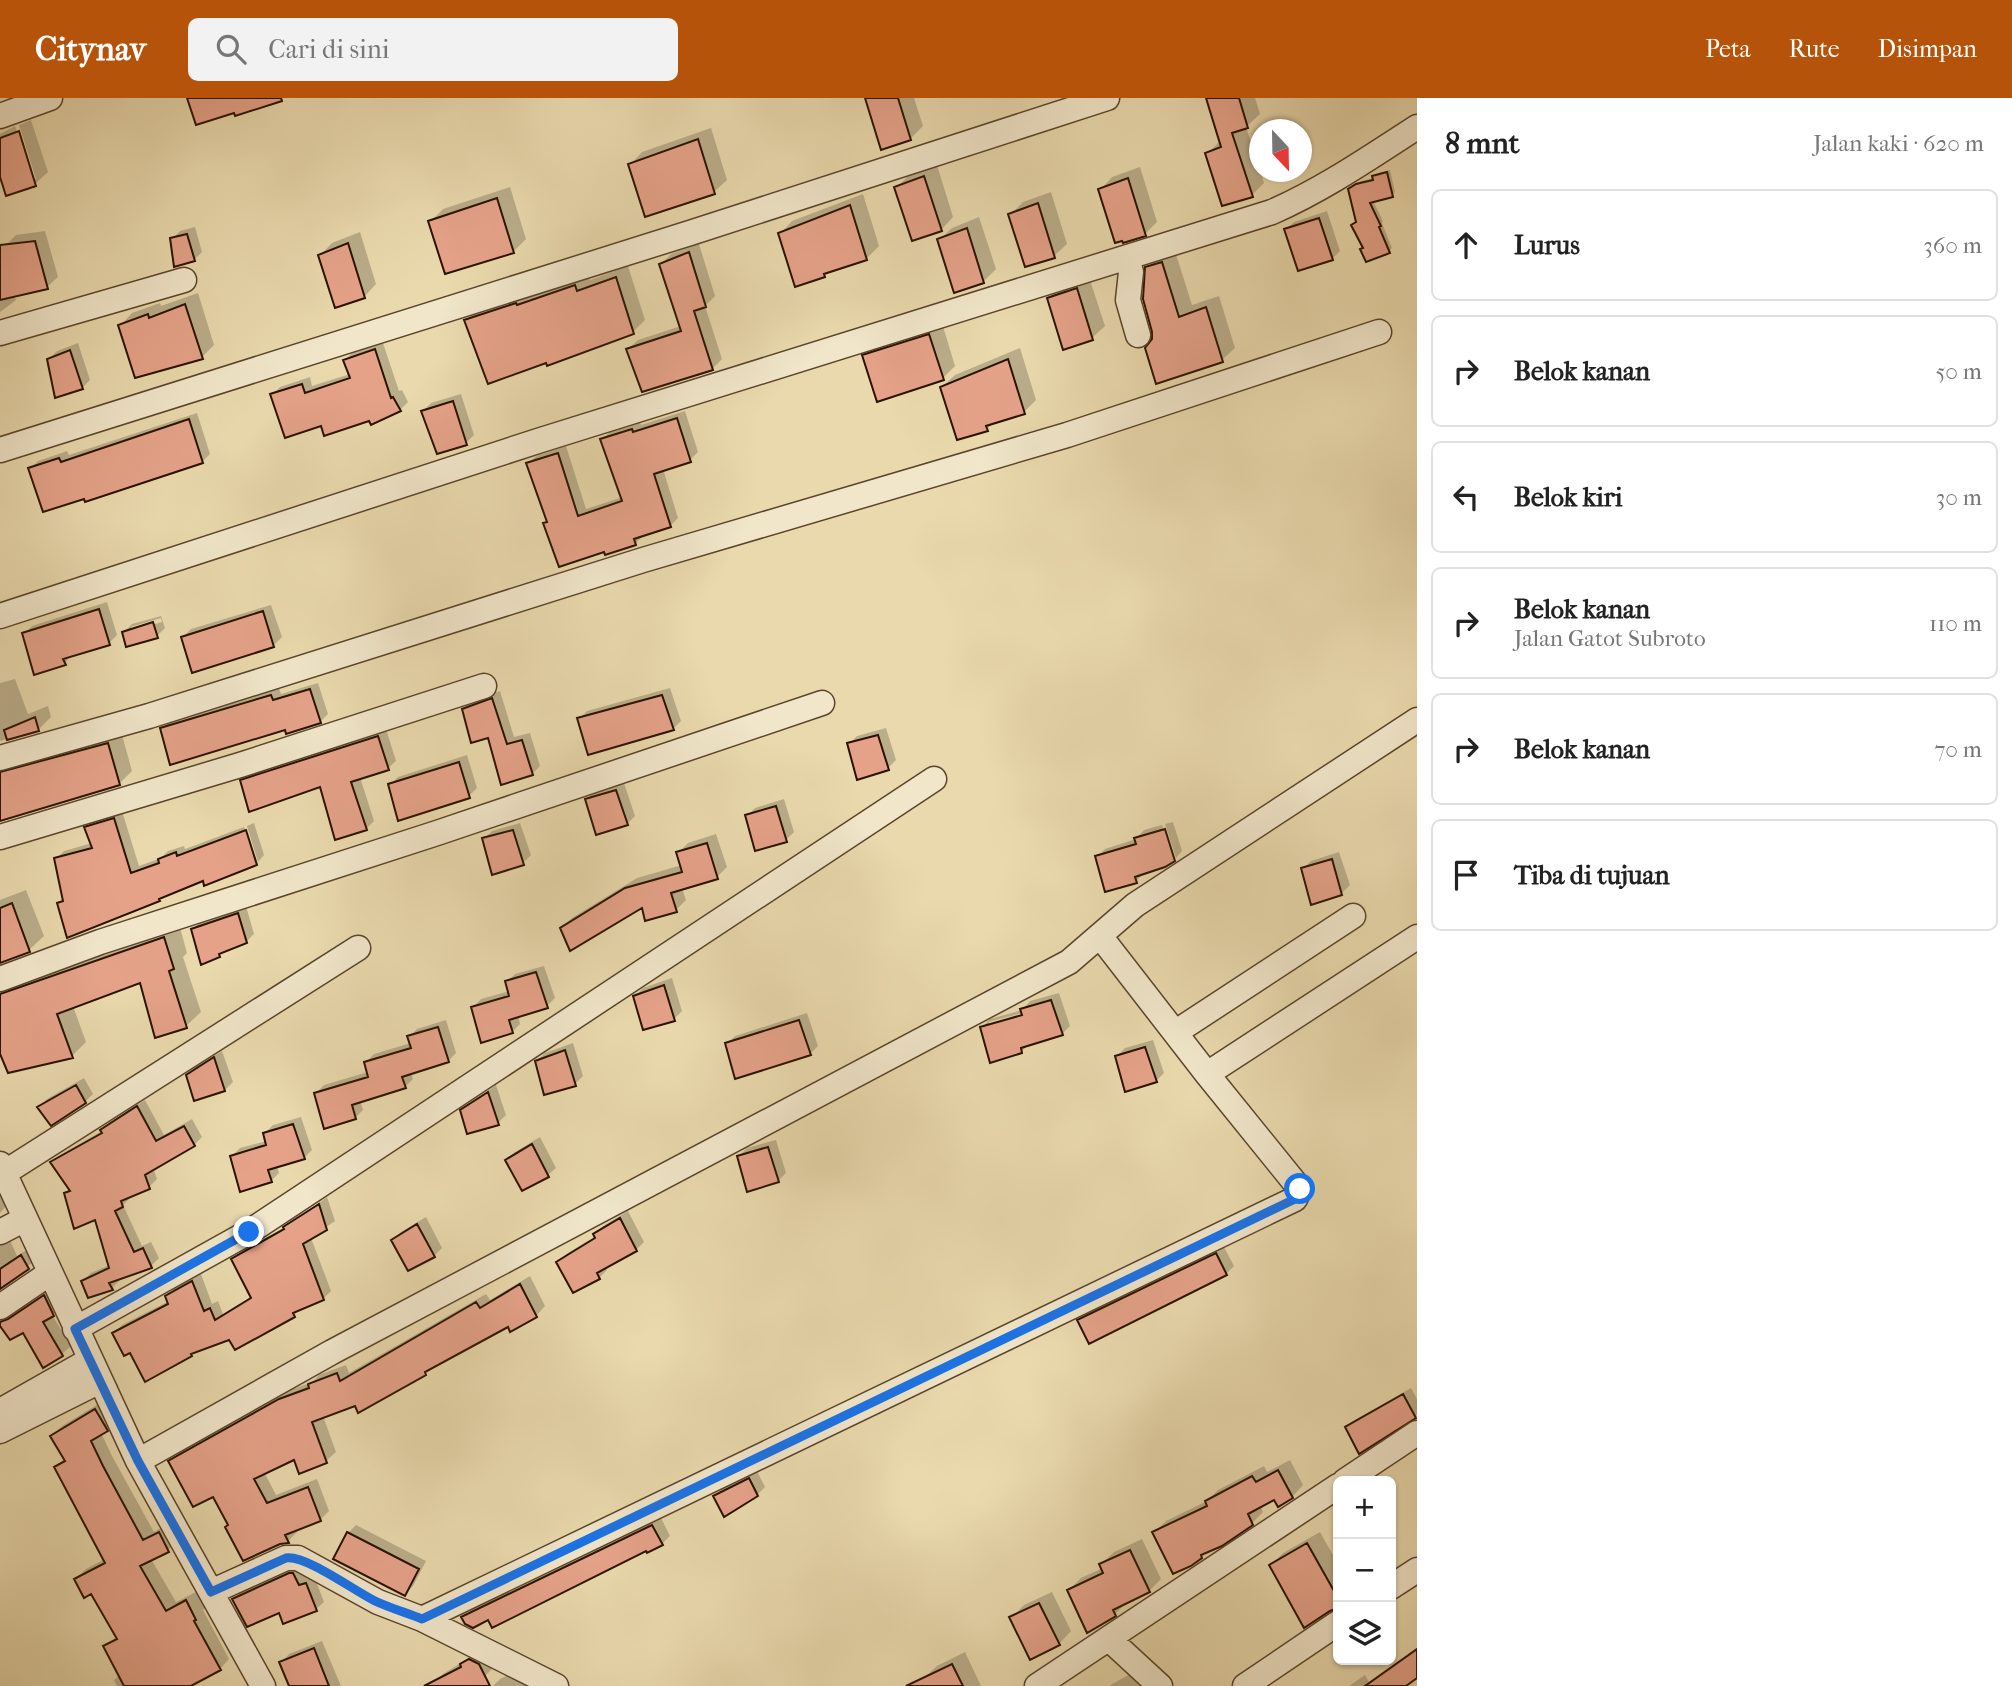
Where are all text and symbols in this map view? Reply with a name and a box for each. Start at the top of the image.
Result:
search box [188,18,678,81]
text: Citynav [35,30,146,69]
icon: search [212,30,250,68]
text: Cari di sini [268,34,389,65]
text: Peta [1705,35,1751,63]
text: Rute [1789,35,1840,63]
text: Disimpan [1878,35,1977,63]
north arrow [1249,119,1312,182]
text: 8 mnt [1445,126,1519,161]
text: Jalan kaki · 620 m [1813,130,1984,157]
icon: ahead [1447,226,1485,264]
text: Lurus [1514,230,1580,261]
text: 360 m [1923,232,1982,259]
icon: right [1447,352,1485,390]
text: Belok kanan [1514,356,1650,387]
text: 50 m [1935,358,1982,385]
icon: left [1447,478,1485,516]
text: Belok kiri [1514,482,1622,513]
text: 30 m [1936,484,1982,511]
text: Belok kanan [1514,594,1650,625]
icon: right [1447,604,1485,642]
text: 110 m [1929,610,1982,637]
text: Jalan Gatot Subroto [1514,625,1706,652]
icon: right [1447,730,1485,768]
text: Belok kanan [1514,734,1650,765]
text: 70 m [1934,736,1982,763]
icon: arrive [1447,856,1485,894]
text: Tiba di tujuan [1514,860,1670,891]
route start [1284,1173,1315,1204]
route end [233,1216,264,1247]
map controls [1333,1476,1396,1665]
button: + [1333,1476,1396,1539]
button: − [1333,1539,1396,1602]
button: layers [1333,1602,1396,1665]

